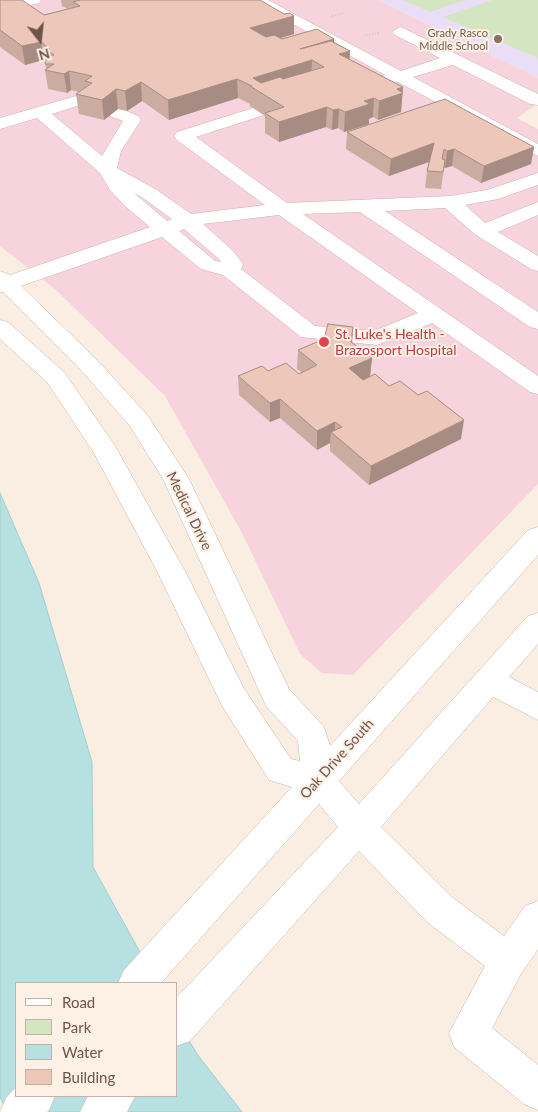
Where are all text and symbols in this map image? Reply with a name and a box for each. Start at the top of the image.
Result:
north arrow [15,15,65,65]
place label: Grady Rasco Middle School [419,26,488,52]
marker: Grady Rasco Middle School [492,33,504,45]
text: N [37,45,52,65]
place label: St. Luke's Health - Brazosport Hospital [335,326,456,358]
marker: St. Luke's Health - Brazosport Hospital [317,335,331,349]
street label: Medical Drive [163,469,215,553]
street label: Oak Drive South [297,716,377,802]
legend [15,982,178,1097]
text: Road [62,993,95,1011]
text: Park [62,1018,91,1036]
text: Water [62,1043,103,1061]
text: Building [62,1068,115,1086]

